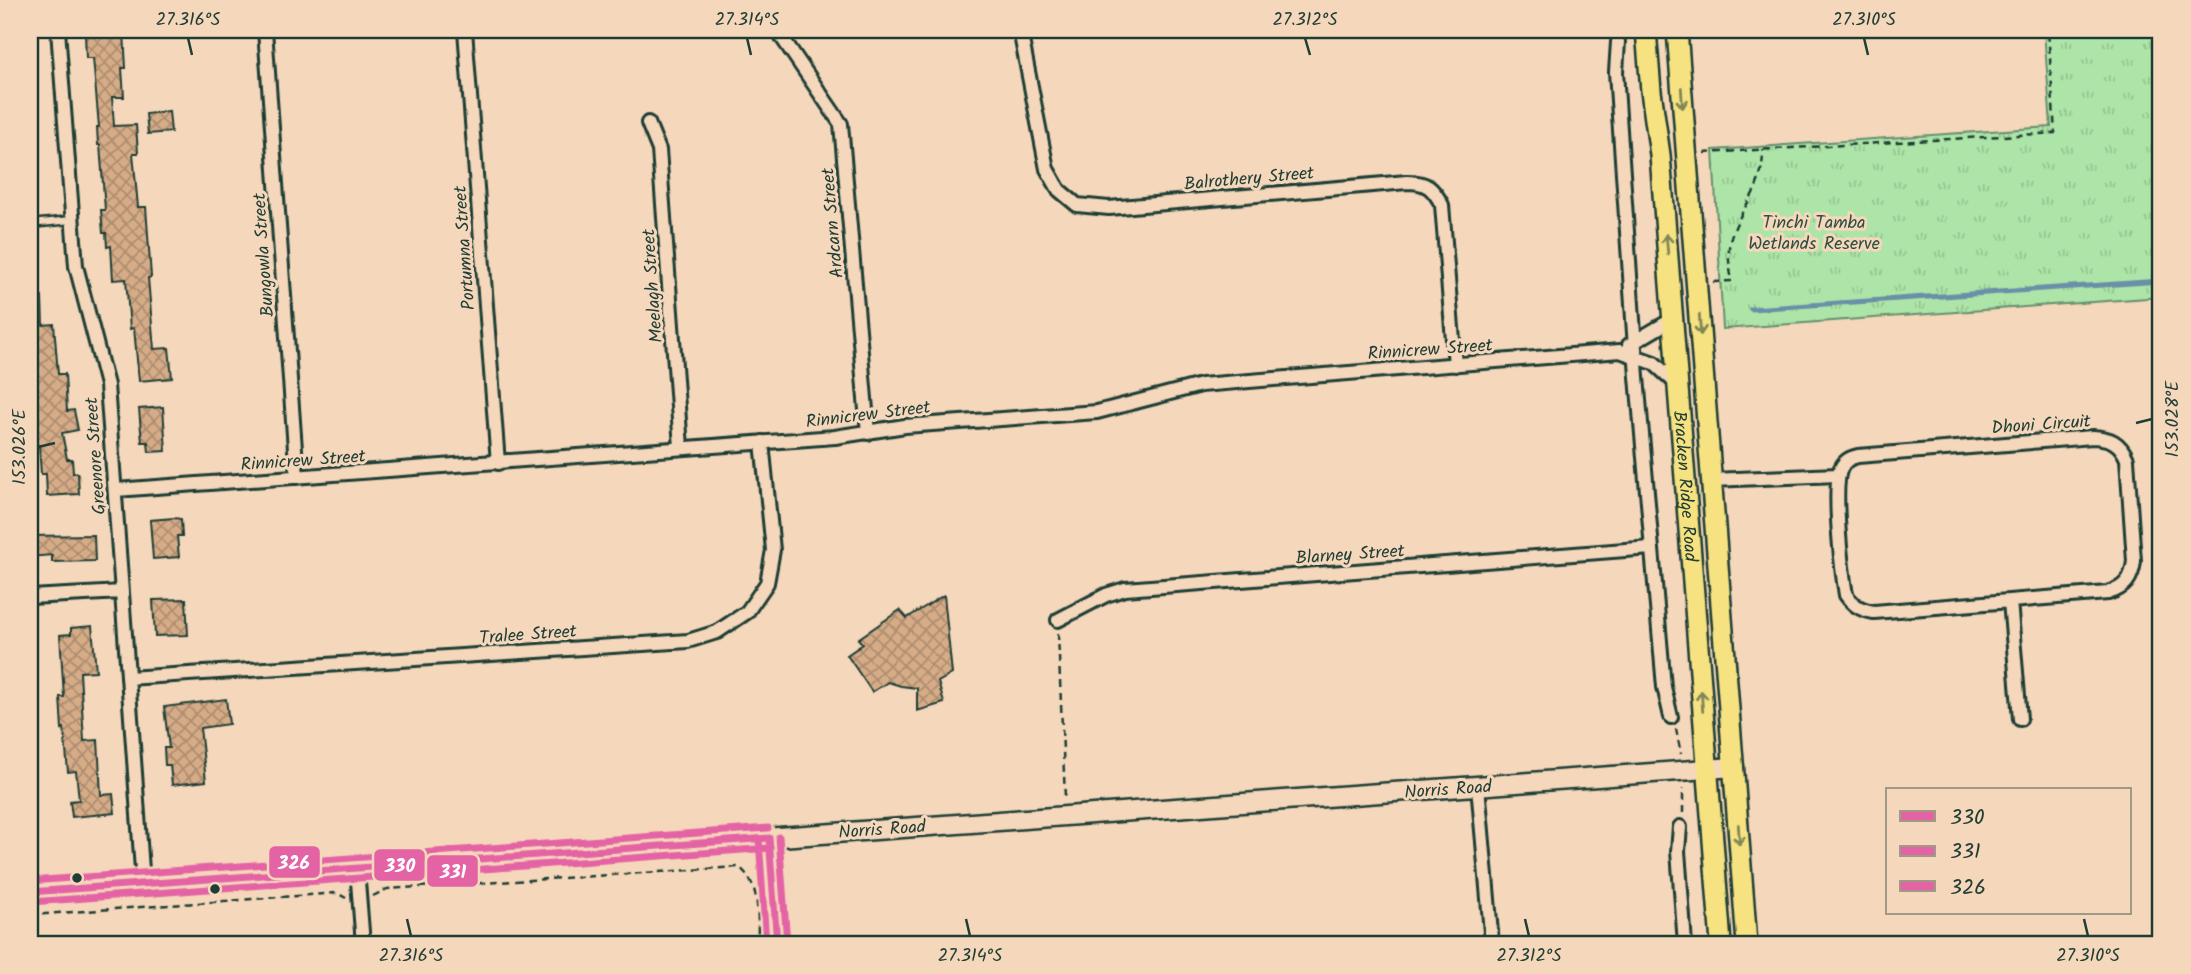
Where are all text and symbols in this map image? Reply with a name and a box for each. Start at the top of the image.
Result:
text: 27.316°S [156,6,221,35]
text: 27.314°S [715,6,780,35]
text: 27.312°S [1272,6,1338,35]
text: 27.310°S [1832,6,1896,35]
one-way arrow [1676,86,1689,109]
street label: Balrothery Street [1183,159,1316,200]
street label: Ardcarn Street [814,165,853,279]
street label: Portumna Street [447,184,484,311]
street label: Bungowla Street [246,191,283,318]
park label: Tinchi Tamba Wetlands Reserve [1748,209,1880,259]
street label: Meelagh Street [635,227,672,344]
one-way arrow [1660,233,1673,255]
one-way arrow [1693,313,1706,336]
street label: Rinnicrew Street [1367,332,1495,369]
text: 153.028°E [2159,380,2188,457]
street label: Rinnicrew Street [804,393,933,438]
street label: Greenore Street [78,395,115,516]
street label: Dhoni Circuit [1990,407,2093,443]
text: 153.026°E [6,409,35,485]
street label: Bracken Ridge Road [1664,410,1704,564]
street label: Rinnicrew Street [240,443,368,480]
street label: Blarney Street [1295,537,1407,574]
street label: Tralee Street [478,618,579,653]
one-way arrow [1695,690,1708,713]
street label: Norris Road [1403,773,1494,808]
legend [1886,788,2132,914]
text: 330 [1950,802,1984,835]
street label: Norris Road [837,813,928,848]
one-way arrow [1733,823,1746,846]
text: 331 [1950,836,1981,869]
line badge: 326 [268,845,321,879]
line badge: 330 [373,848,426,882]
text: 326 [277,849,310,879]
text: 330 [384,852,416,882]
line badge: 331 [426,854,479,888]
text: 331 [439,858,467,888]
unlabelled marker [70,871,84,885]
text: 326 [1950,872,1986,905]
unlabelled marker [208,882,222,896]
text: 27.316°S [379,942,444,971]
text: 27.314°S [938,942,1003,971]
text: 27.312°S [1496,942,1562,971]
text: 27.310°S [2056,942,2120,971]

